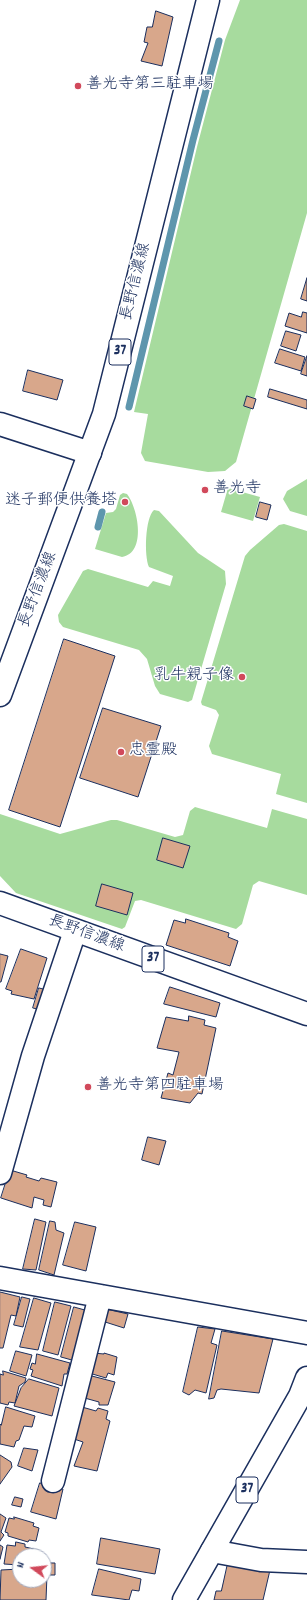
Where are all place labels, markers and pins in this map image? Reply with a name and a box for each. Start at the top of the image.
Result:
place label: 善光寺第三駐車場 [86,76,214,96]
marker: 善光寺第三駐車場 [73,81,83,91]
place label: 善光寺 [213,480,261,500]
marker: 善光寺 [200,485,210,495]
place label: 迷子郵便供養塔 [5,492,117,512]
marker: 迷子郵便供養塔 [120,497,130,507]
place label: 乳牛親子像 [154,667,234,687]
marker: 乳牛親子像 [237,672,247,682]
place label: 忠霊殿 [129,742,177,762]
marker: 忠霊殿 [116,747,126,757]
place label: 善光寺第四駐車場 [96,1077,224,1097]
marker: 善光寺第四駐車場 [83,1082,93,1092]

